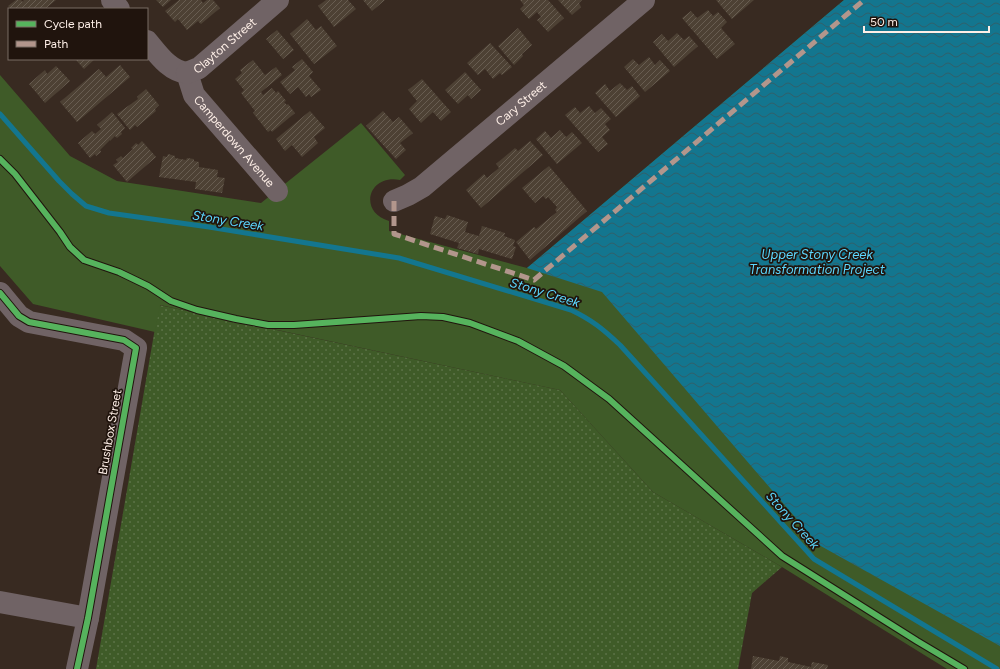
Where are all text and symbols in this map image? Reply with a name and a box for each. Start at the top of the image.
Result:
legend [8,8,148,60]
scale bar [864,8,989,34]
street label: Clayton Street [191,15,259,76]
text: 50 m [870,15,898,29]
text: Cycle path [44,17,102,31]
text: Path [44,37,68,51]
street label: Cary Street [493,78,550,129]
street label: Camperdown Avenue [191,93,278,190]
water label: Stony Creek [191,207,265,234]
water label: Upper Stony Creek Transformation Project [749,247,886,277]
water label: Stony Creek [508,275,582,310]
street label: Brushbox Street [96,388,124,476]
water label: Stony Creek [763,489,823,553]

